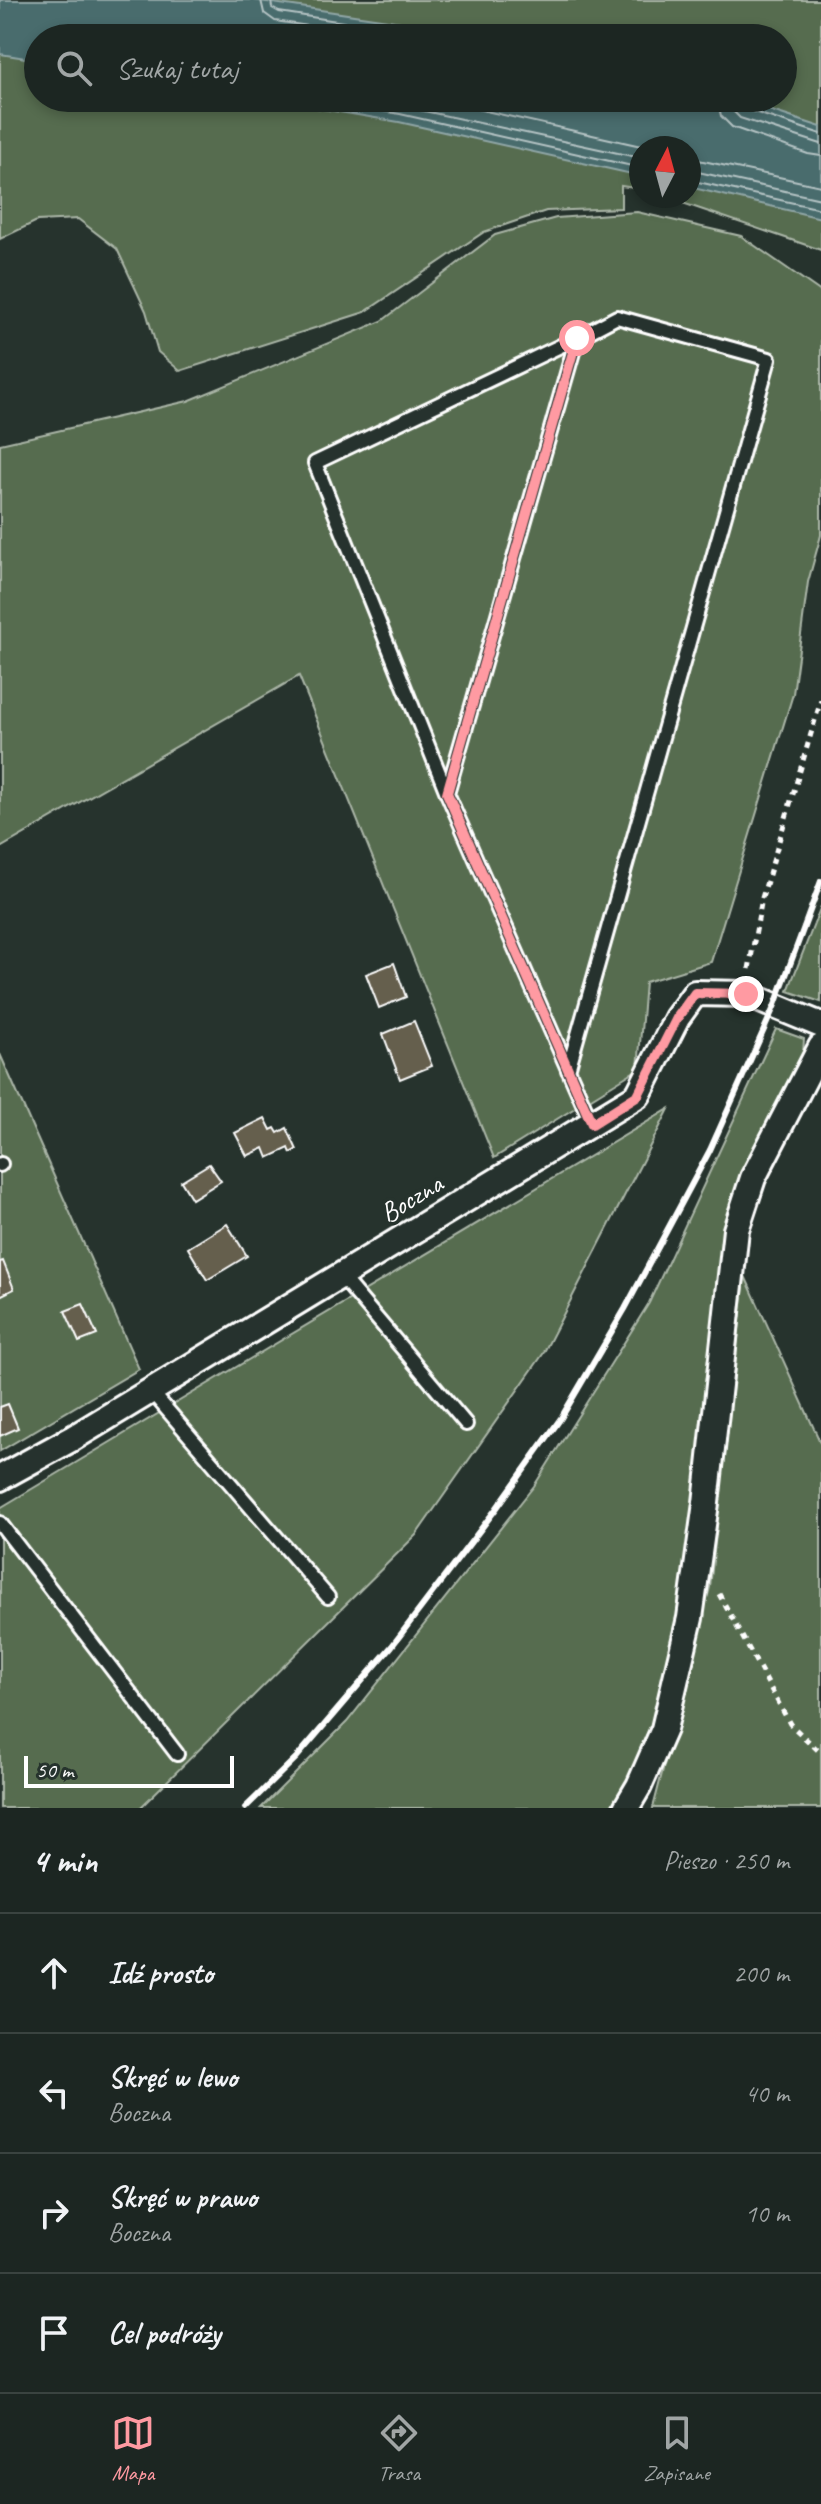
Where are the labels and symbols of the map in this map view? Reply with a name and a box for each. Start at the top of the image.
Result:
north arrow [629,136,701,208]
route start [559,320,595,356]
route end [728,976,764,1012]
street label: Boczna [373,1165,450,1230]
scale bar [24,1752,234,1788]

